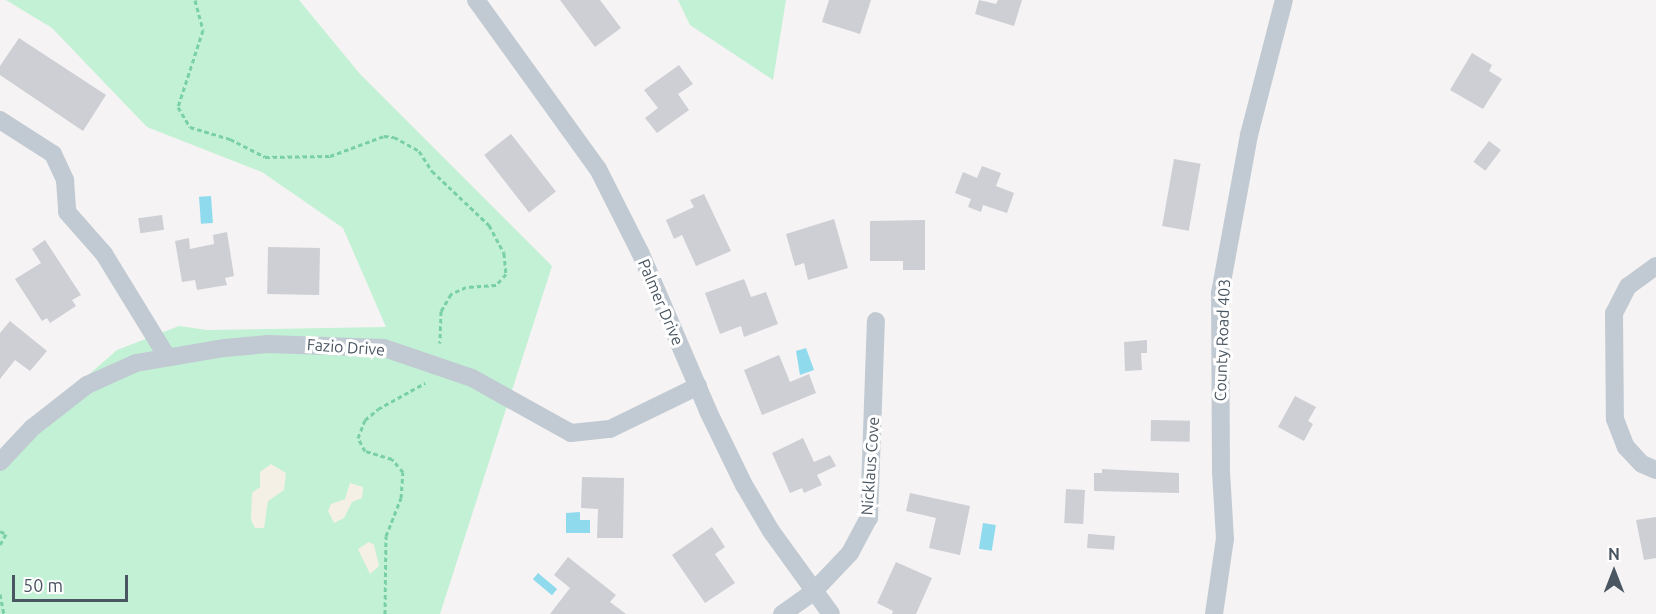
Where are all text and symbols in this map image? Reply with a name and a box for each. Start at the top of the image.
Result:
street label: Palmer Drive [634,256,688,348]
street label: County Road 403 [1210,278,1234,402]
street label: Fazio Drive [306,335,386,359]
street label: Nicklaus Cove [857,416,883,516]
north arrow [1584,542,1644,602]
text: N [1608,545,1620,563]
scale bar [15,563,130,601]
text: 50 m [23,575,63,595]

